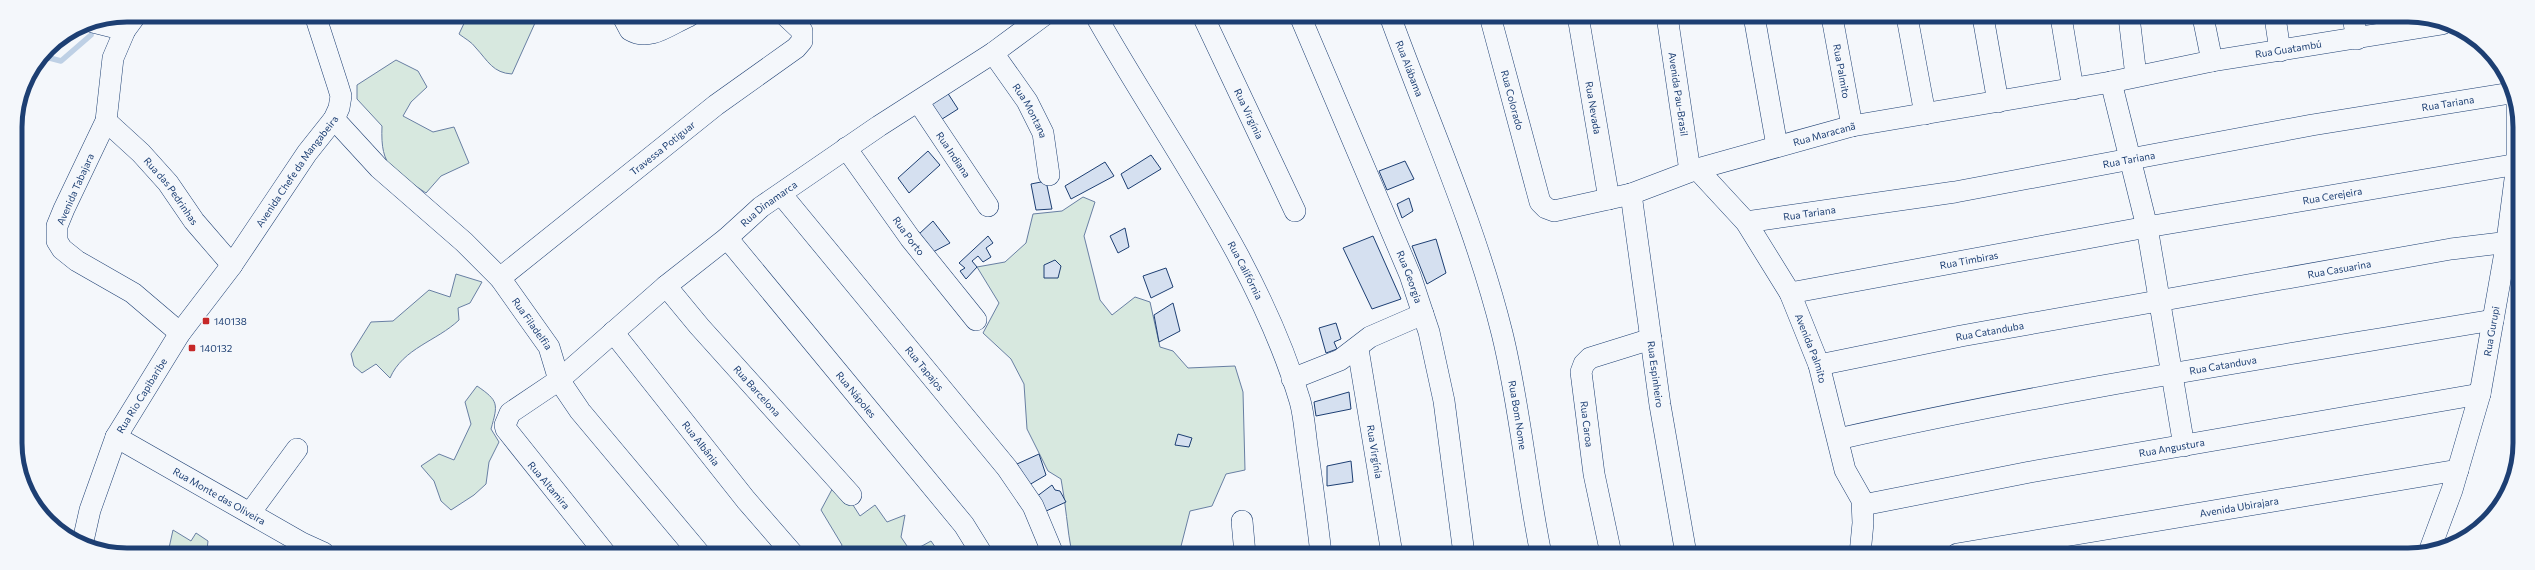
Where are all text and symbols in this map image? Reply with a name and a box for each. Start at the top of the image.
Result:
street label: Rua Guatambú [2254,37,2322,60]
street label: Rua Alábama [1394,39,1426,98]
street label: Rua Palmito [1831,43,1853,99]
street label: Avenida Pau-Brasil [1666,51,1691,137]
street label: Rua Colorado [1499,69,1526,131]
street label: Rua Nevada [1583,80,1604,135]
street label: Rua Montana [1010,81,1050,139]
street label: Rua Virgínia [1232,87,1266,141]
street label: Rua Tariana [2421,93,2475,113]
street label: Avenida Chefe da Mangabeira [253,114,341,229]
street label: Travessa Potiguar [627,118,697,178]
street label: Rua Maracanã [1792,120,1856,148]
street label: Rua Indiana [934,129,973,180]
street label: Rua Tariana [2102,149,2156,170]
street label: Avenida Tabajara [54,151,96,227]
street label: Rua das Pedrinhas [142,155,201,228]
street label: Rua Dinamarca [738,178,799,229]
street label: Rua Cerejeira [2302,185,2363,206]
street label: Rua Tariana [1782,203,1836,223]
street label: Rua Porto [891,214,927,258]
street label: Rua Califórnia [1226,239,1265,301]
street label: Rua Georgia [1394,249,1425,305]
street label: Rua Timbiras [1939,249,2000,271]
street label: Rua Casuarina [2306,257,2372,280]
street label: Rua Filadelfia [510,295,555,352]
street label: Rua Gurupi [2481,305,2501,357]
street label: Avenida Palmito [1793,312,1829,384]
place label: 140138 [214,315,247,327]
marker: 140138 [201,316,211,326]
street label: Rua Catanduba [1954,319,2025,343]
street label: Rua Espinheiro [1645,340,1666,409]
place label: 140132 [200,342,233,354]
marker: 140132 [187,343,197,353]
street label: Rua Tapajos [903,344,947,393]
street label: Rua Catanduva [2188,353,2258,377]
street label: Rua Rio Capibaribe [114,356,169,435]
street label: Rua Barcelona [731,363,783,419]
street label: Rua Nápoles [834,369,879,420]
street label: Rua Bom Nome [1506,379,1529,451]
street label: Rua Caroa [1578,400,1596,448]
street label: Rua Albânia [680,419,722,468]
street label: Rua Virgínia [1365,424,1385,479]
street label: Rua Angustura [2138,436,2205,459]
street label: Rua Altamira [526,459,572,511]
street label: Rua Monte das Oliveira [171,465,268,527]
street label: Avenida Ubirajara [2199,494,2279,519]

